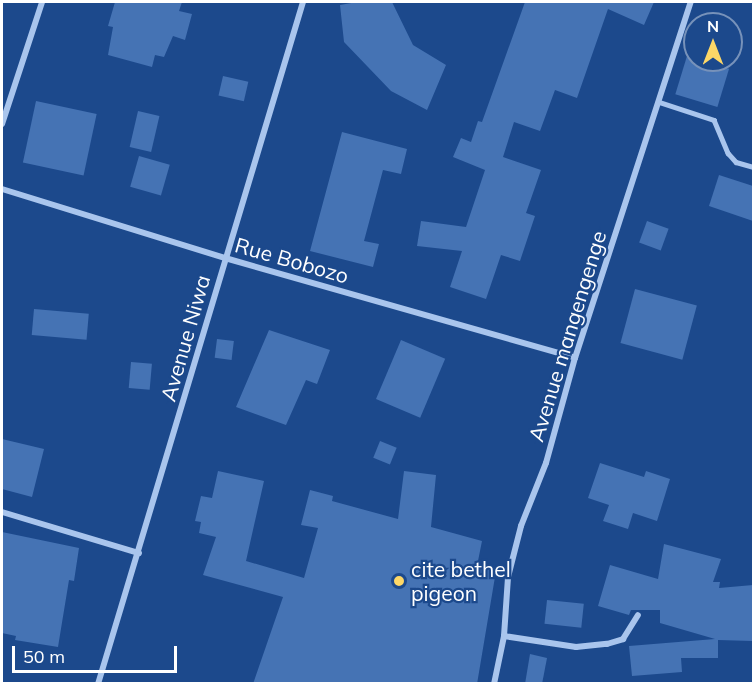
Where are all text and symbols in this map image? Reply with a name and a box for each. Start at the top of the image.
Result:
north arrow [683,12,743,72]
text: N [707,16,719,36]
street label: Avenue mangengenge [523,228,611,444]
street label: Rue Bobozo [232,232,352,288]
street label: Avenue Niwa [155,272,215,404]
place label: cite bethel pigeon [411,556,511,606]
marker: cite bethel pigeon [392,574,406,588]
scale bar [15,634,180,672]
text: 50 m [23,645,65,668]

